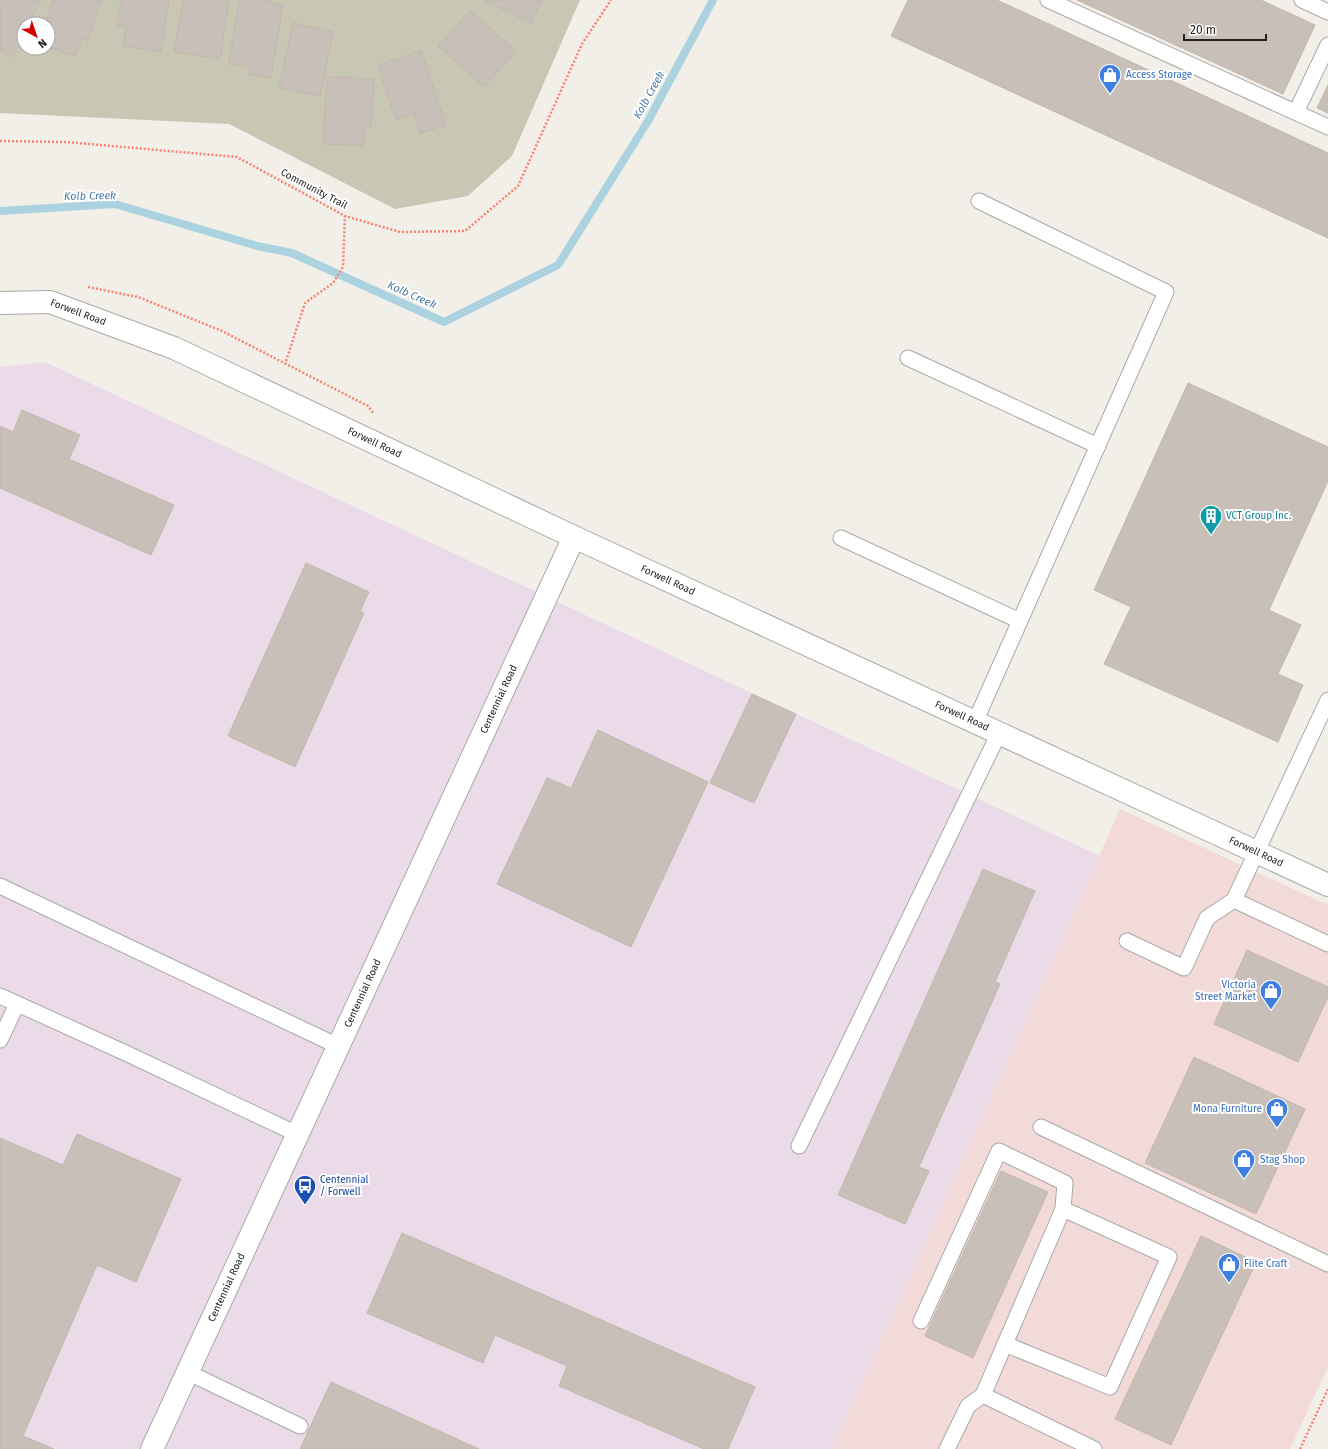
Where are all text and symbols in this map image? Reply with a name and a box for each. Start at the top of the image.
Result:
north arrow [16,16,56,56]
scale bar [1184,16,1266,42]
text: 20 m [1190,23,1216,37]
text: N [35,36,49,51]
shop icon: Access Storage [1097,62,1123,95]
water label: Kolb Creek [631,69,667,121]
place label: Access Storage [1126,69,1192,81]
street label: Community Trail [279,166,349,212]
water label: Kolb Creek [64,189,116,203]
water label: Kolb Creek [386,278,438,312]
street label: Forwell Road [49,297,108,328]
street label: Forwell Road [345,425,404,461]
building icon: VCT Group Inc. [1198,503,1224,536]
place label: VCT Group Inc. [1226,510,1291,522]
street label: Forwell Road [639,563,697,598]
street label: Centennial Road [478,663,520,736]
street label: Forwell Road [933,698,991,734]
street label: Forwell Road [1227,834,1285,870]
street label: Centennial Road [342,957,384,1030]
shop icon: Victoria Street Market [1258,978,1284,1011]
place label: Victoria Street Market [1195,979,1256,1003]
shop icon: Mona Furniture [1264,1096,1290,1129]
place label: Mona Furniture [1193,1103,1262,1115]
shop icon: Stag Shop [1231,1147,1257,1180]
place label: Stag Shop [1260,1154,1305,1166]
bus stop icon: Centennial / Forwell [292,1173,318,1206]
place label: Centennial / Forwell [320,1174,369,1198]
street label: Centennial Road [206,1251,248,1324]
shop icon: Flite Craft [1216,1251,1242,1284]
place label: Flite Craft [1244,1258,1288,1270]

